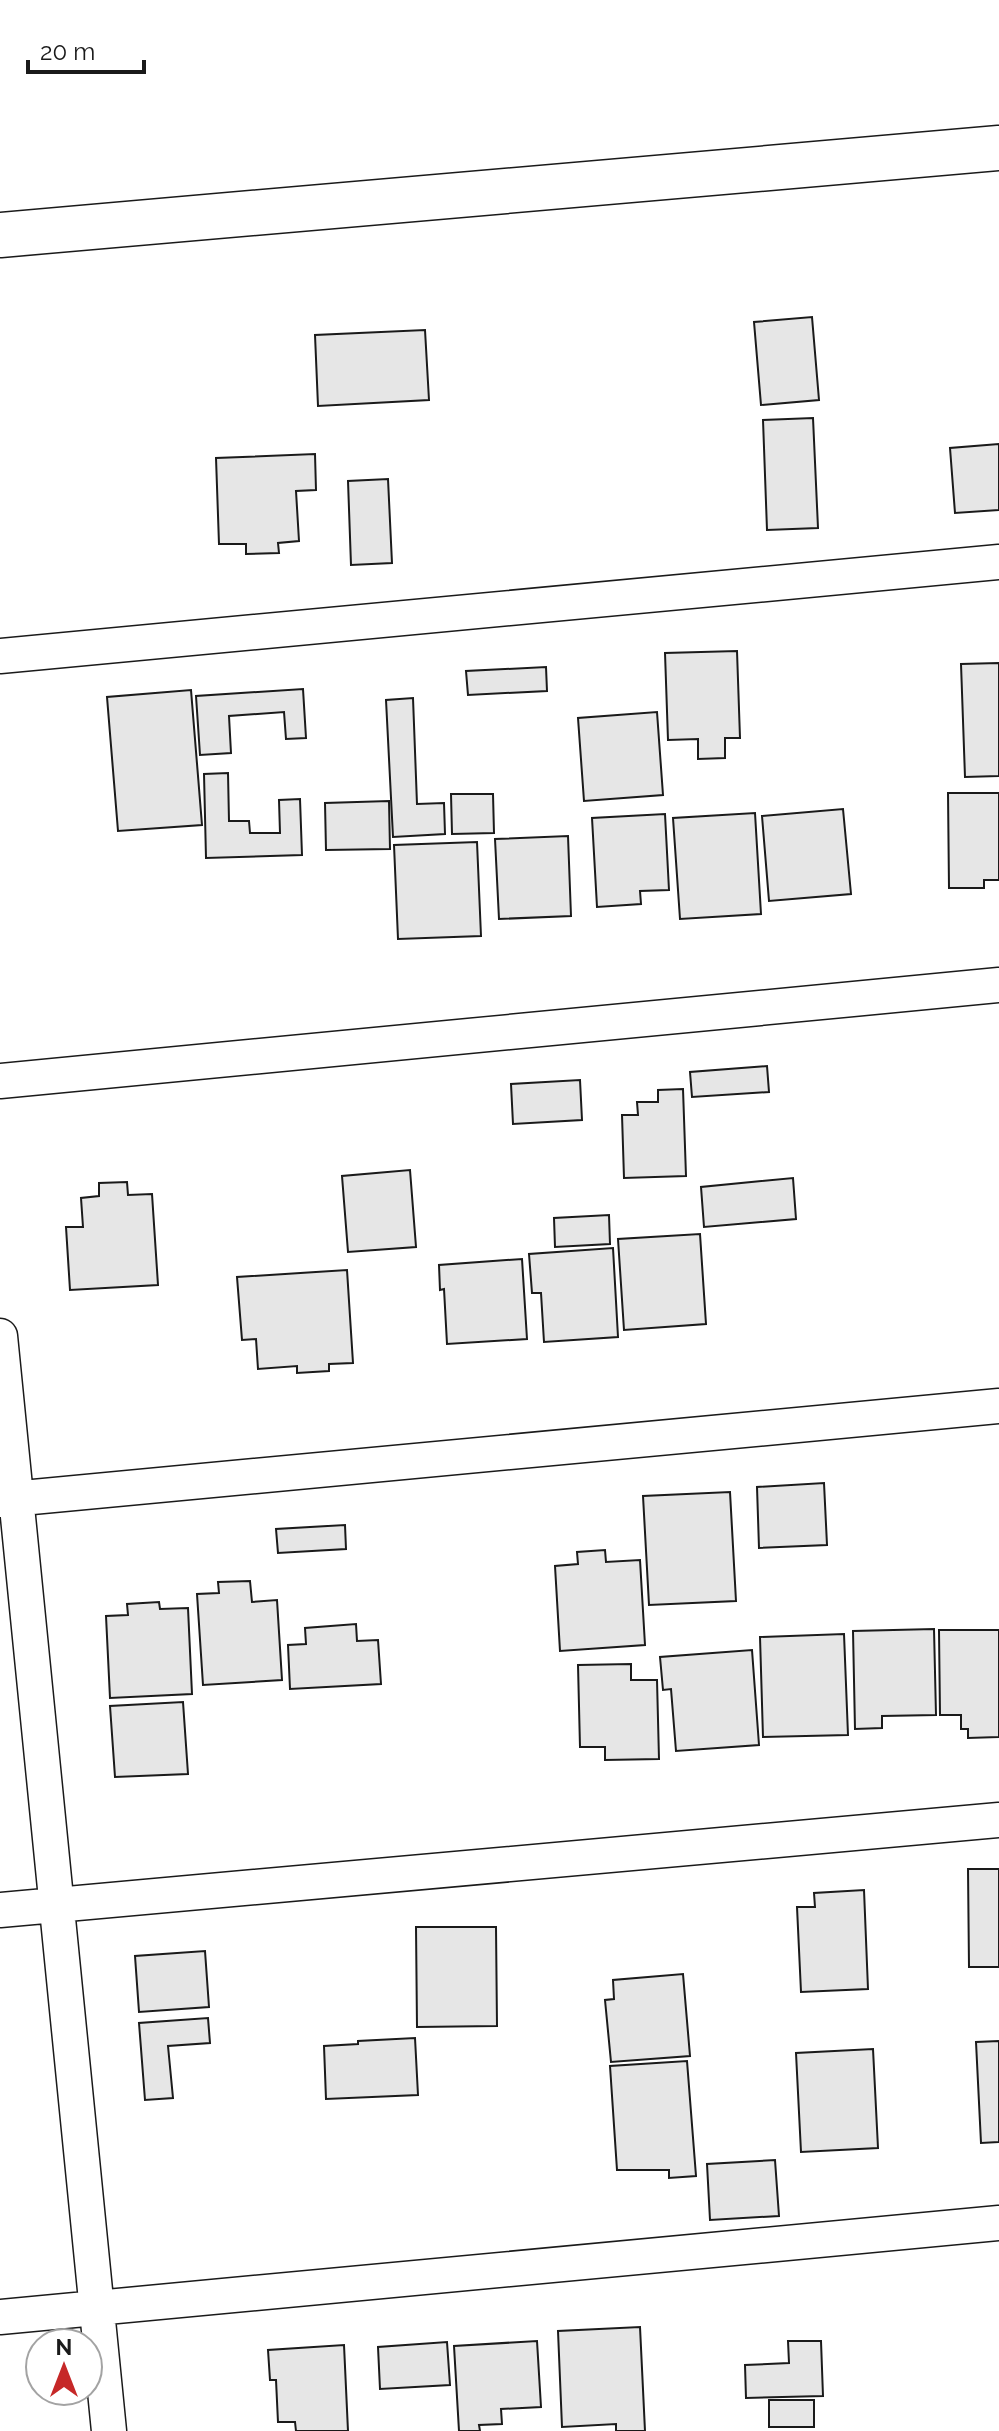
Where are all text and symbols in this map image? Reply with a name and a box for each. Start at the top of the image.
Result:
scale bar [28,24,144,74]
text: 20 m [40,37,95,66]
north arrow [24,2327,104,2407]
text: N [56,2334,72,2360]

